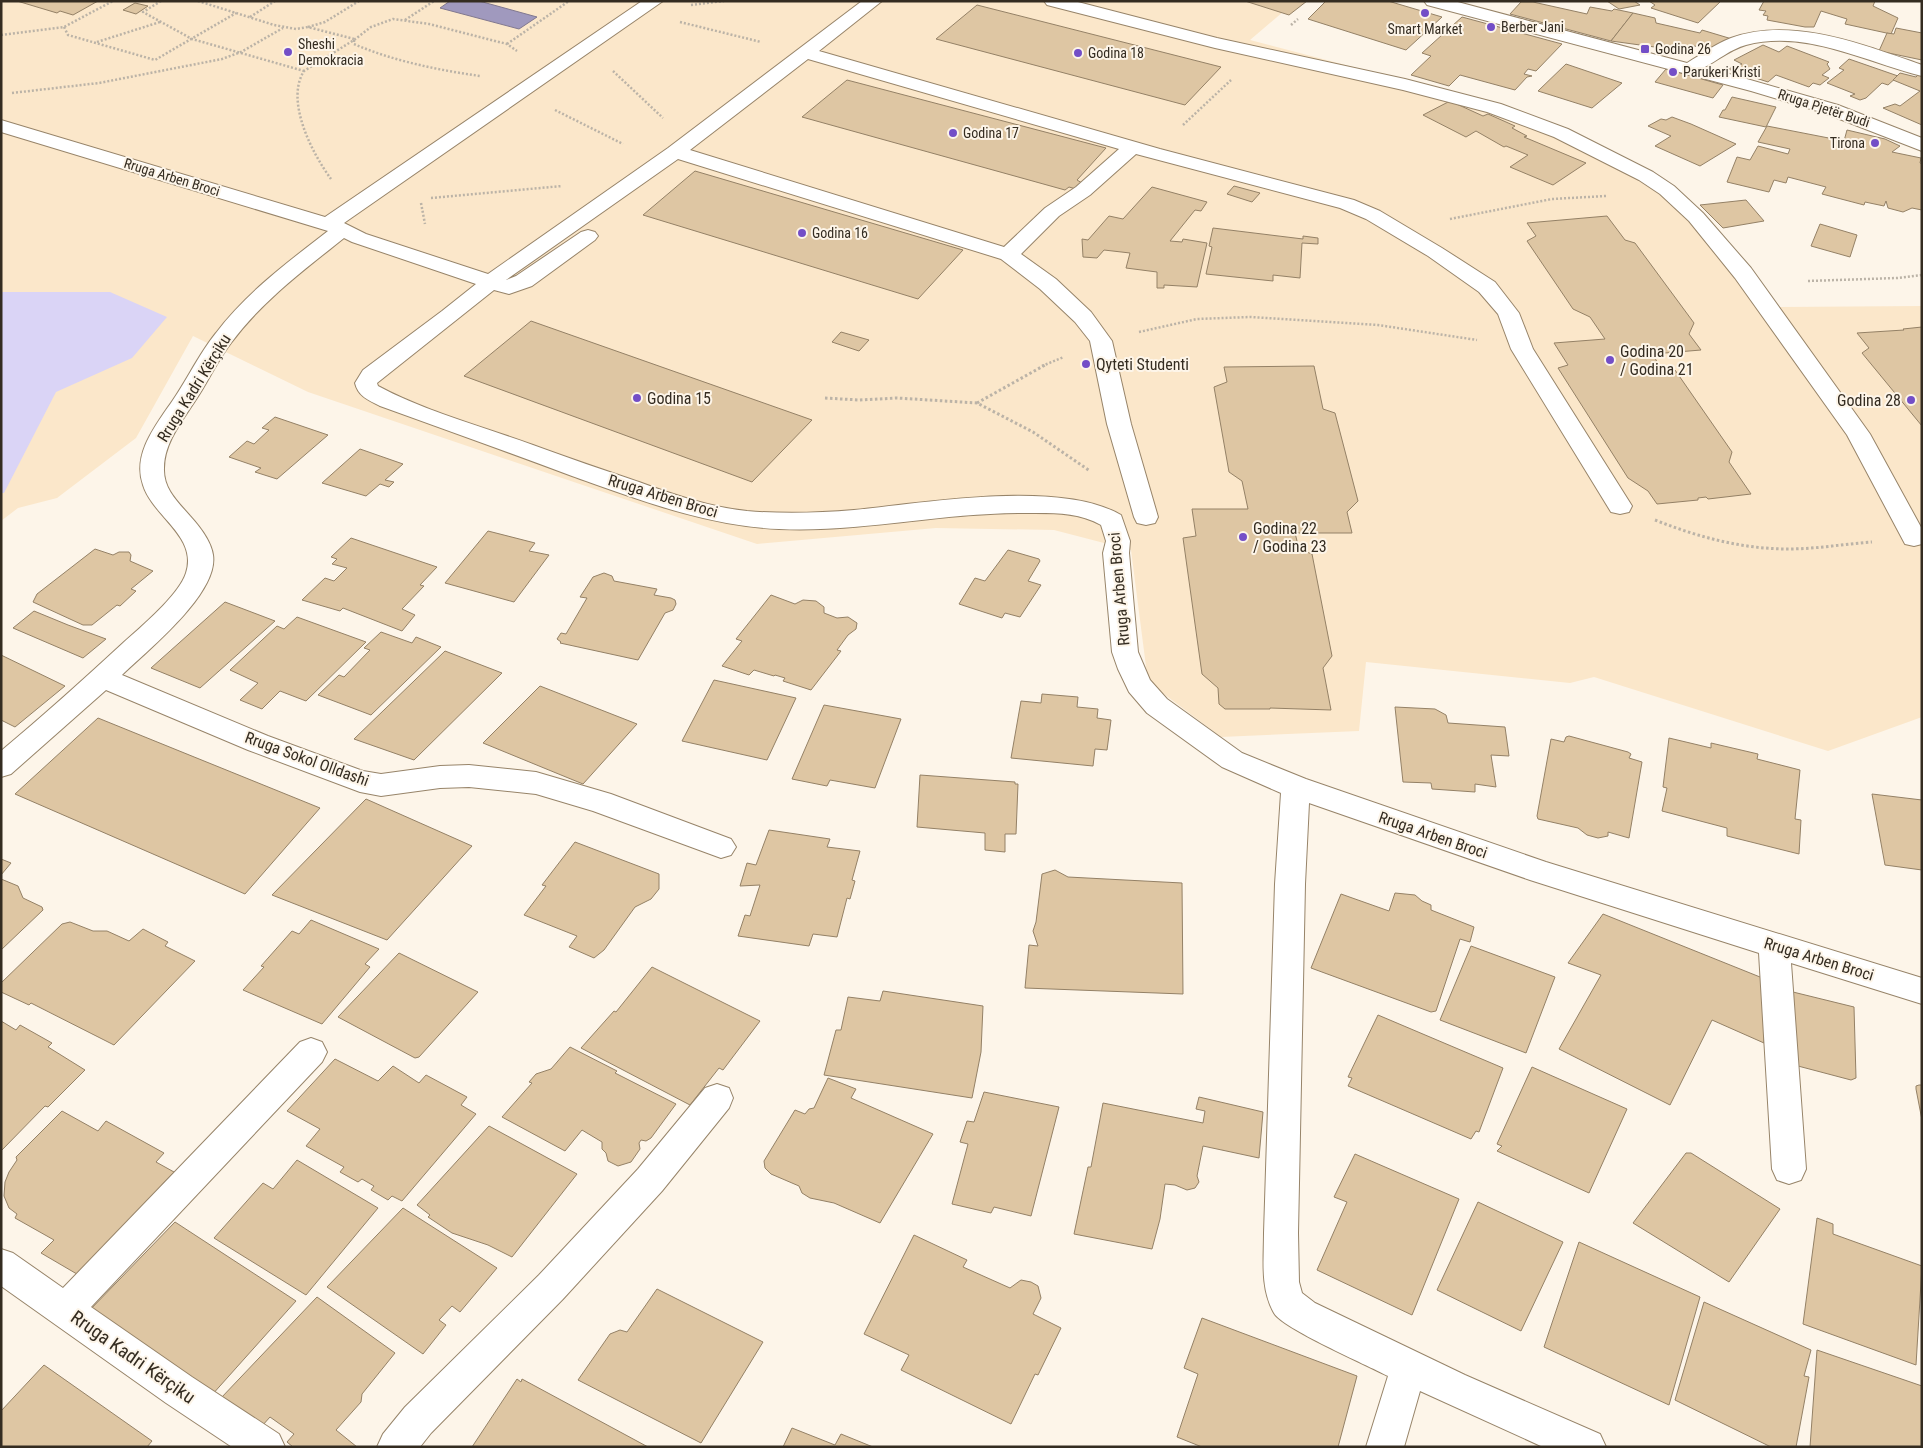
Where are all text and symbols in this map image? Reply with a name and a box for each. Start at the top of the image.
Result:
marker: Smart Market [1419,7,1431,19]
place label: Berber Jani [1501,19,1564,35]
place label: Smart Market [1388,21,1462,37]
marker: Berber Jani [1485,21,1497,33]
place label: Sheshi Demokracia [298,36,364,68]
place label: Godina 26 [1655,41,1711,57]
marker: Godina 26 [1639,43,1651,55]
place label: Godina 18 [1088,45,1144,61]
marker: Sheshi Demokracia [282,46,294,58]
marker: Godina 18 [1072,47,1084,59]
place label: Parukeri Kristi [1683,64,1761,80]
marker: Parukeri Kristi [1667,66,1679,78]
street label: Rruga Pjetër Budi [1776,86,1872,130]
place label: Godina 17 [963,125,1019,141]
marker: Godina 17 [947,127,959,139]
place label: Tirona [1830,135,1865,151]
marker: Tirona [1869,137,1881,149]
street label: Rruga Arben Broci [122,155,222,199]
place label: Godina 16 [812,225,868,241]
marker: Godina 16 [796,227,808,239]
street label: Rruga Kadri Kërçiku [153,331,235,445]
place label: Godina 20 / Godina 21 [1620,342,1694,379]
marker: Godina 20 / Godina 21 [1604,354,1616,366]
place label: Qyteti Studenti [1096,355,1189,374]
marker: Qyteti Studenti [1080,358,1092,370]
place label: Godina 15 [647,389,711,408]
place label: Godina 28 [1837,391,1901,410]
marker: Godina 15 [631,392,643,404]
marker: Godina 28 [1905,394,1917,406]
street label: Rruga Arben Broci [606,470,720,522]
place label: Godina 22 / Godina 23 [1253,519,1327,556]
street label: Rruga Arben Broci [1105,531,1133,647]
marker: Godina 22 / Godina 23 [1237,531,1249,543]
street label: Rruga Sokol Olldashi [242,728,372,790]
street label: Rruga Arben Broci [1376,807,1490,863]
street label: Rruga Arben Broci [1762,933,1876,985]
street label: Rruga Kadri Kërçiku [66,1305,200,1409]

